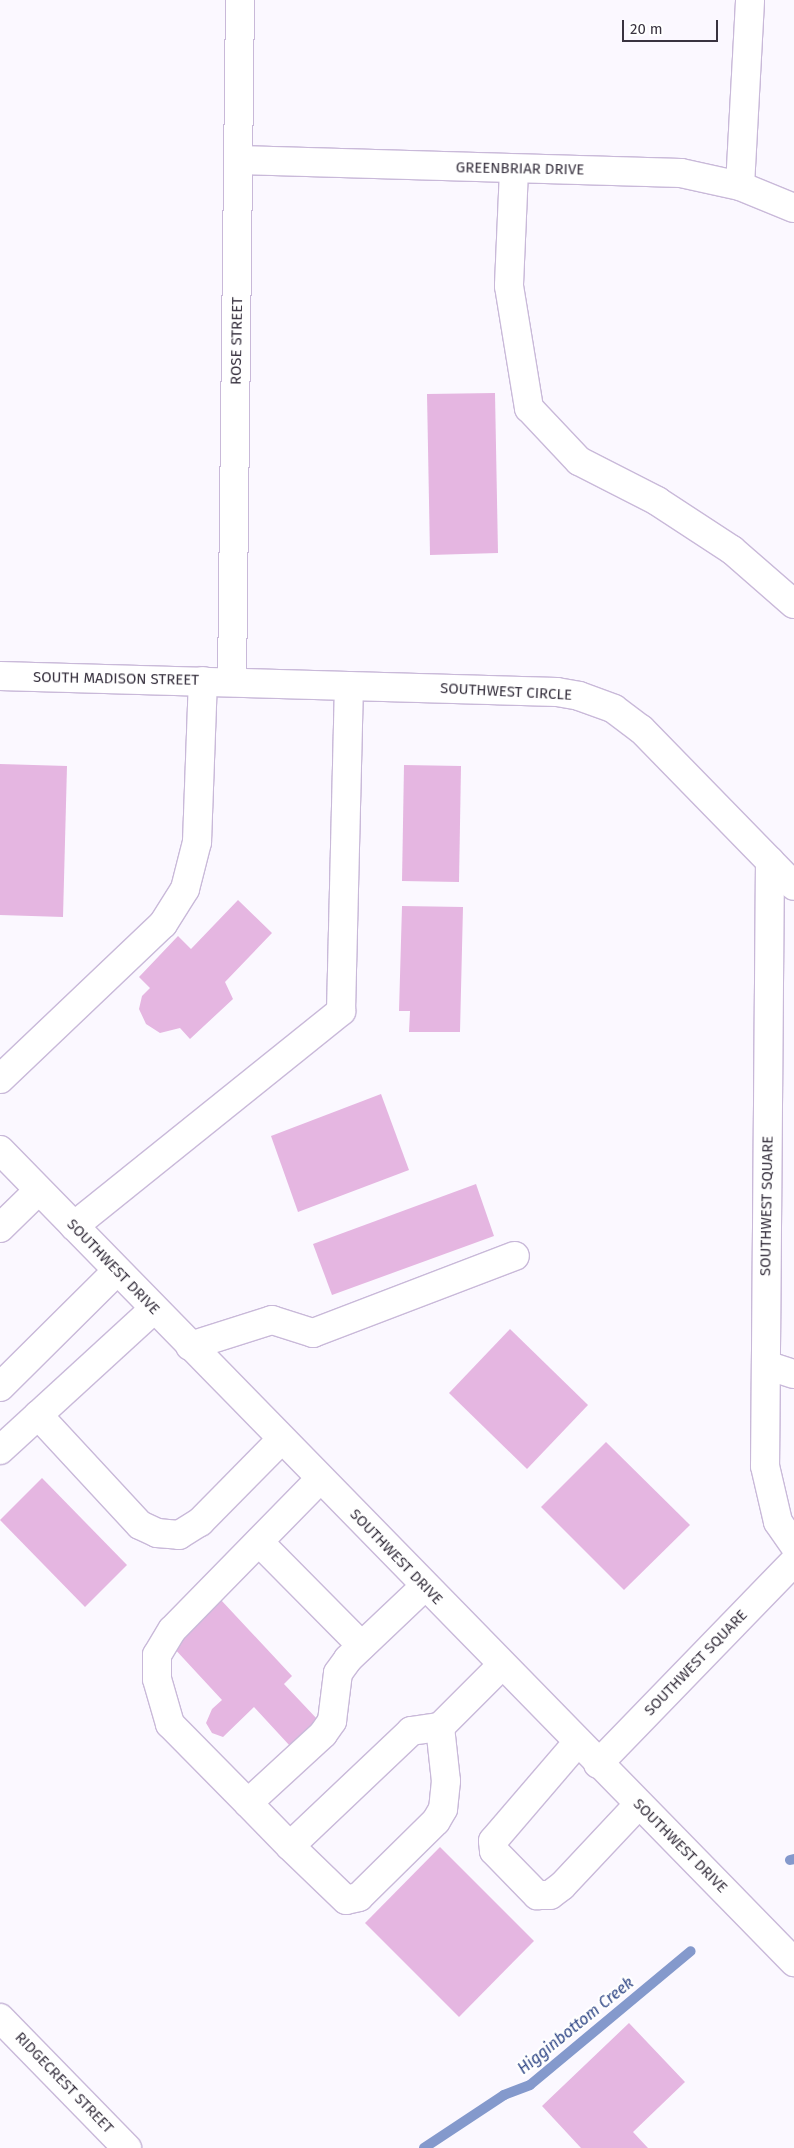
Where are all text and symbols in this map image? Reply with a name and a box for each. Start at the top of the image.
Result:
scale bar [624,10,720,42]
text: 20 m [630,20,663,38]
street label: GREENBRIAR DRIVE [456,159,584,179]
street label: ROSE STREET [227,297,247,385]
street label: SOUTH MADISON STREET [33,669,199,689]
street label: SOUTHWEST CIRCLE [440,680,572,704]
street label: SOUTHWEST SQUARE [757,1136,777,1276]
street label: SOUTHWEST DRIVE [63,1215,163,1319]
street label: SOUTHWEST DRIVE [346,1505,446,1609]
street label: SOUTHWEST SQUARE [641,1606,751,1720]
street label: SOUTHWEST DRIVE [629,1795,731,1897]
water label: Higginbottom Creek [514,1973,638,2079]
street label: RIDGECREST STREET [11,2029,117,2137]

